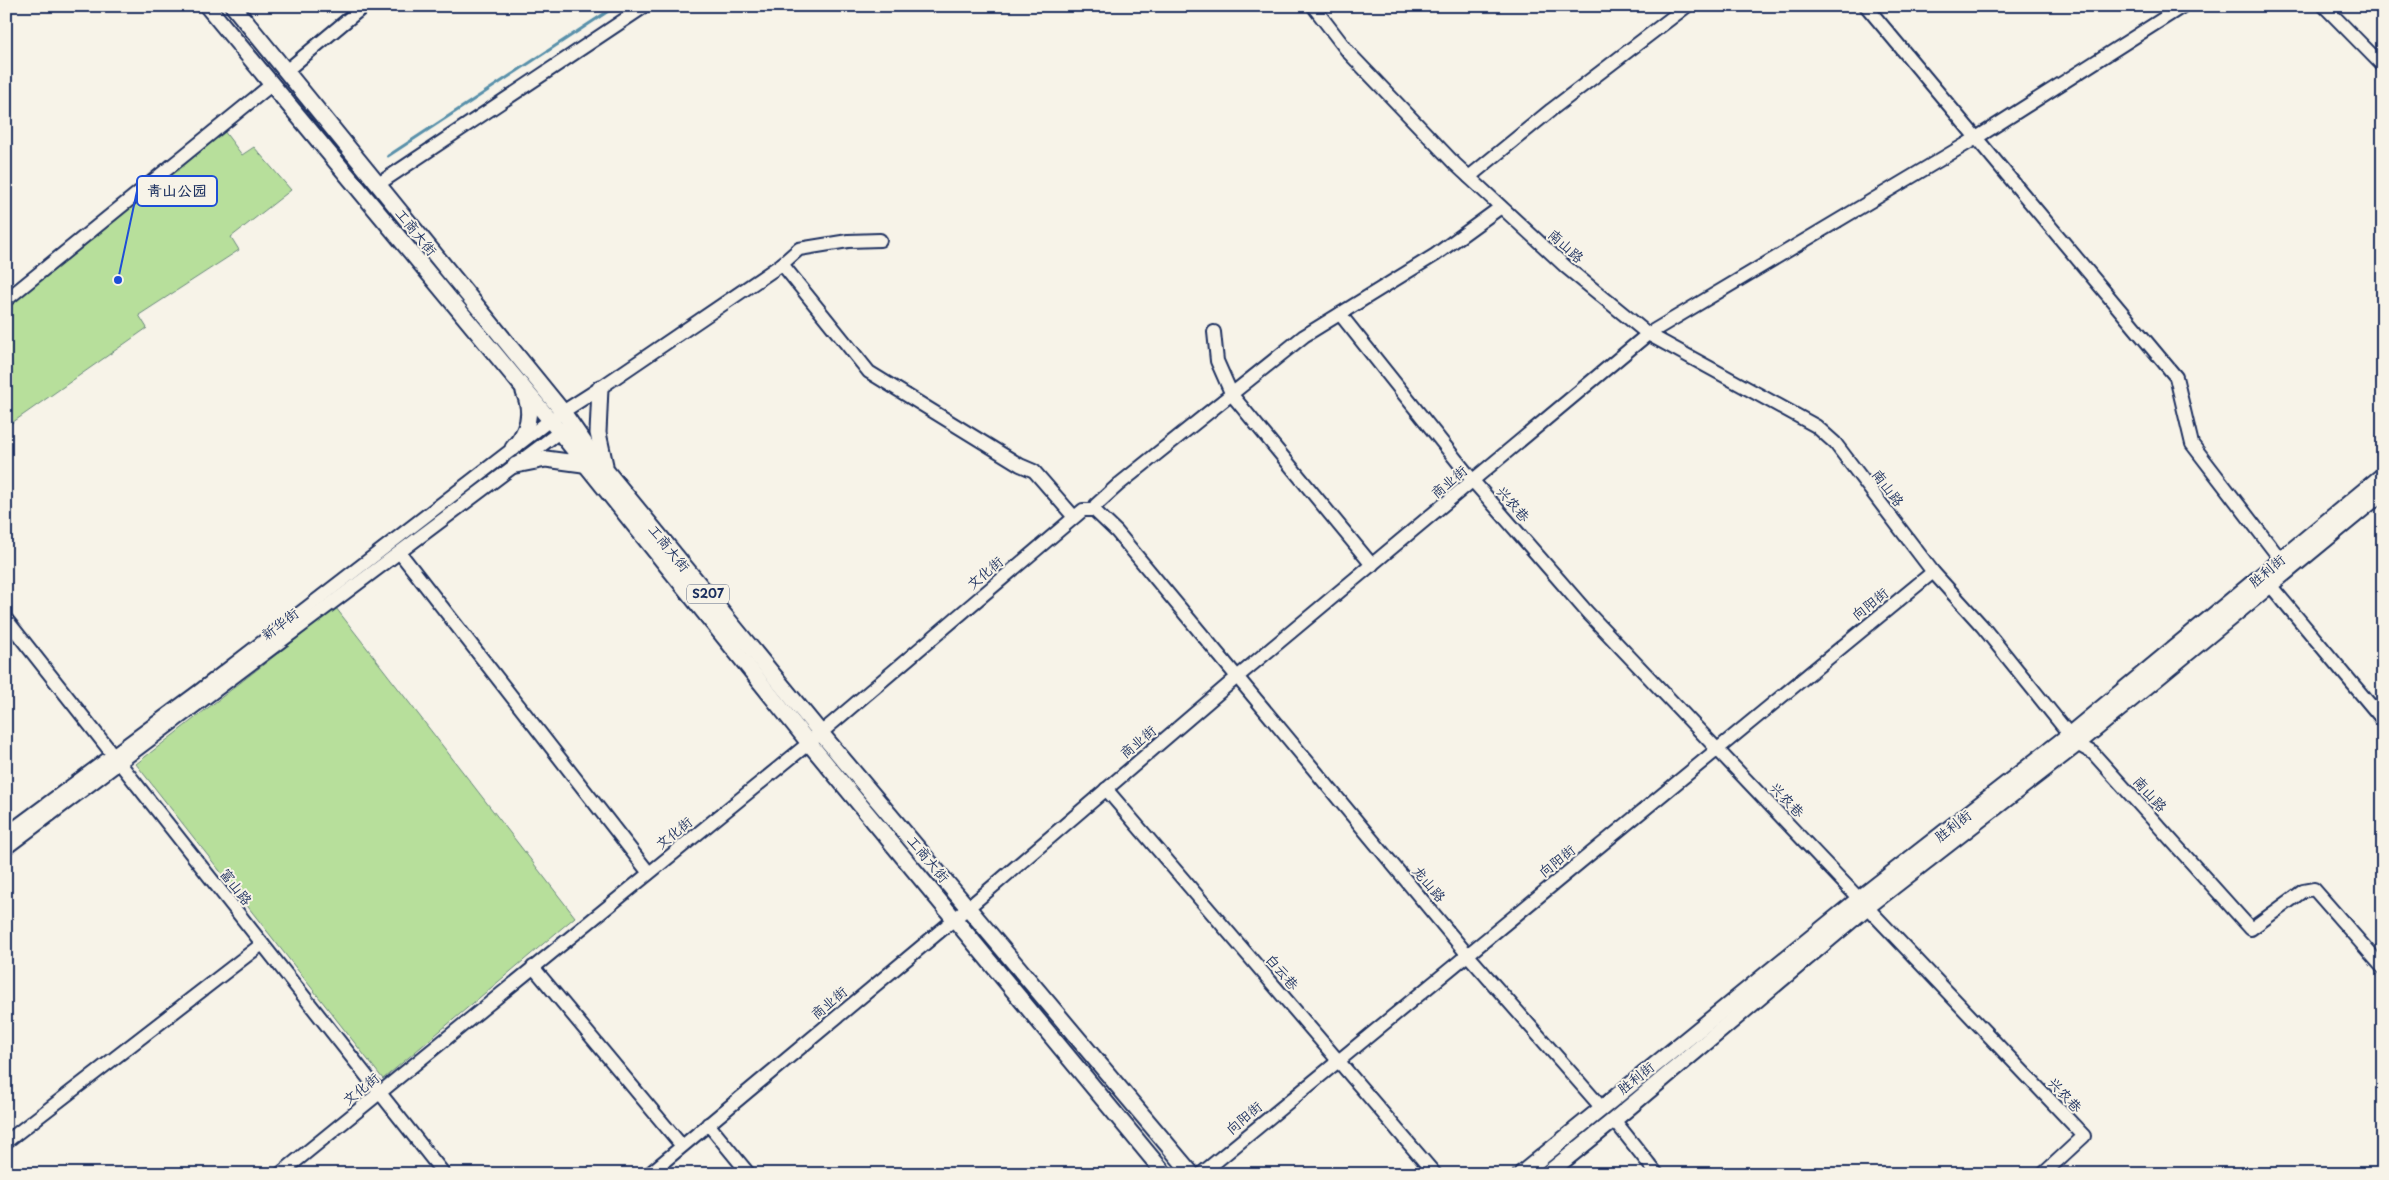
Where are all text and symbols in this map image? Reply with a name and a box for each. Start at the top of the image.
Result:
callout: 青山公园 [137,176,217,206]
text: 青山公园 [147,178,207,201]
street label: 工商大街 [391,203,442,260]
street label: 南山路 [1544,224,1589,267]
street label: 商业街 [1426,460,1472,503]
street label: 南山路 [1867,465,1909,511]
street label: 兴农巷 [1492,481,1536,527]
street label: 工商大街 [644,519,695,576]
street label: 胜利街 [2244,549,2290,592]
street label: 文化街 [962,551,1008,594]
street label: 向阳街 [1847,582,1893,625]
road number: S207 [687,584,729,604]
street label: 新华街 [257,603,303,645]
street label: 商业街 [1115,720,1161,763]
street label: 南山路 [2129,771,2172,816]
street label: 兴农巷 [1765,777,1810,823]
street label: 胜利街 [1930,804,1976,847]
street label: 文化街 [651,811,697,854]
street label: 工商大街 [902,830,954,887]
street label: 向阳街 [1534,839,1580,882]
street label: 龙山路 [1408,861,1451,907]
street label: 富山路 [215,864,258,910]
street label: 白云巷 [1261,949,1305,995]
street label: 商业街 [806,981,852,1024]
street label: 胜利街 [1613,1056,1659,1099]
street label: 文化街 [338,1067,384,1110]
street label: 兴农巷 [2043,1072,2088,1118]
street label: 向阳街 [1221,1096,1267,1139]

